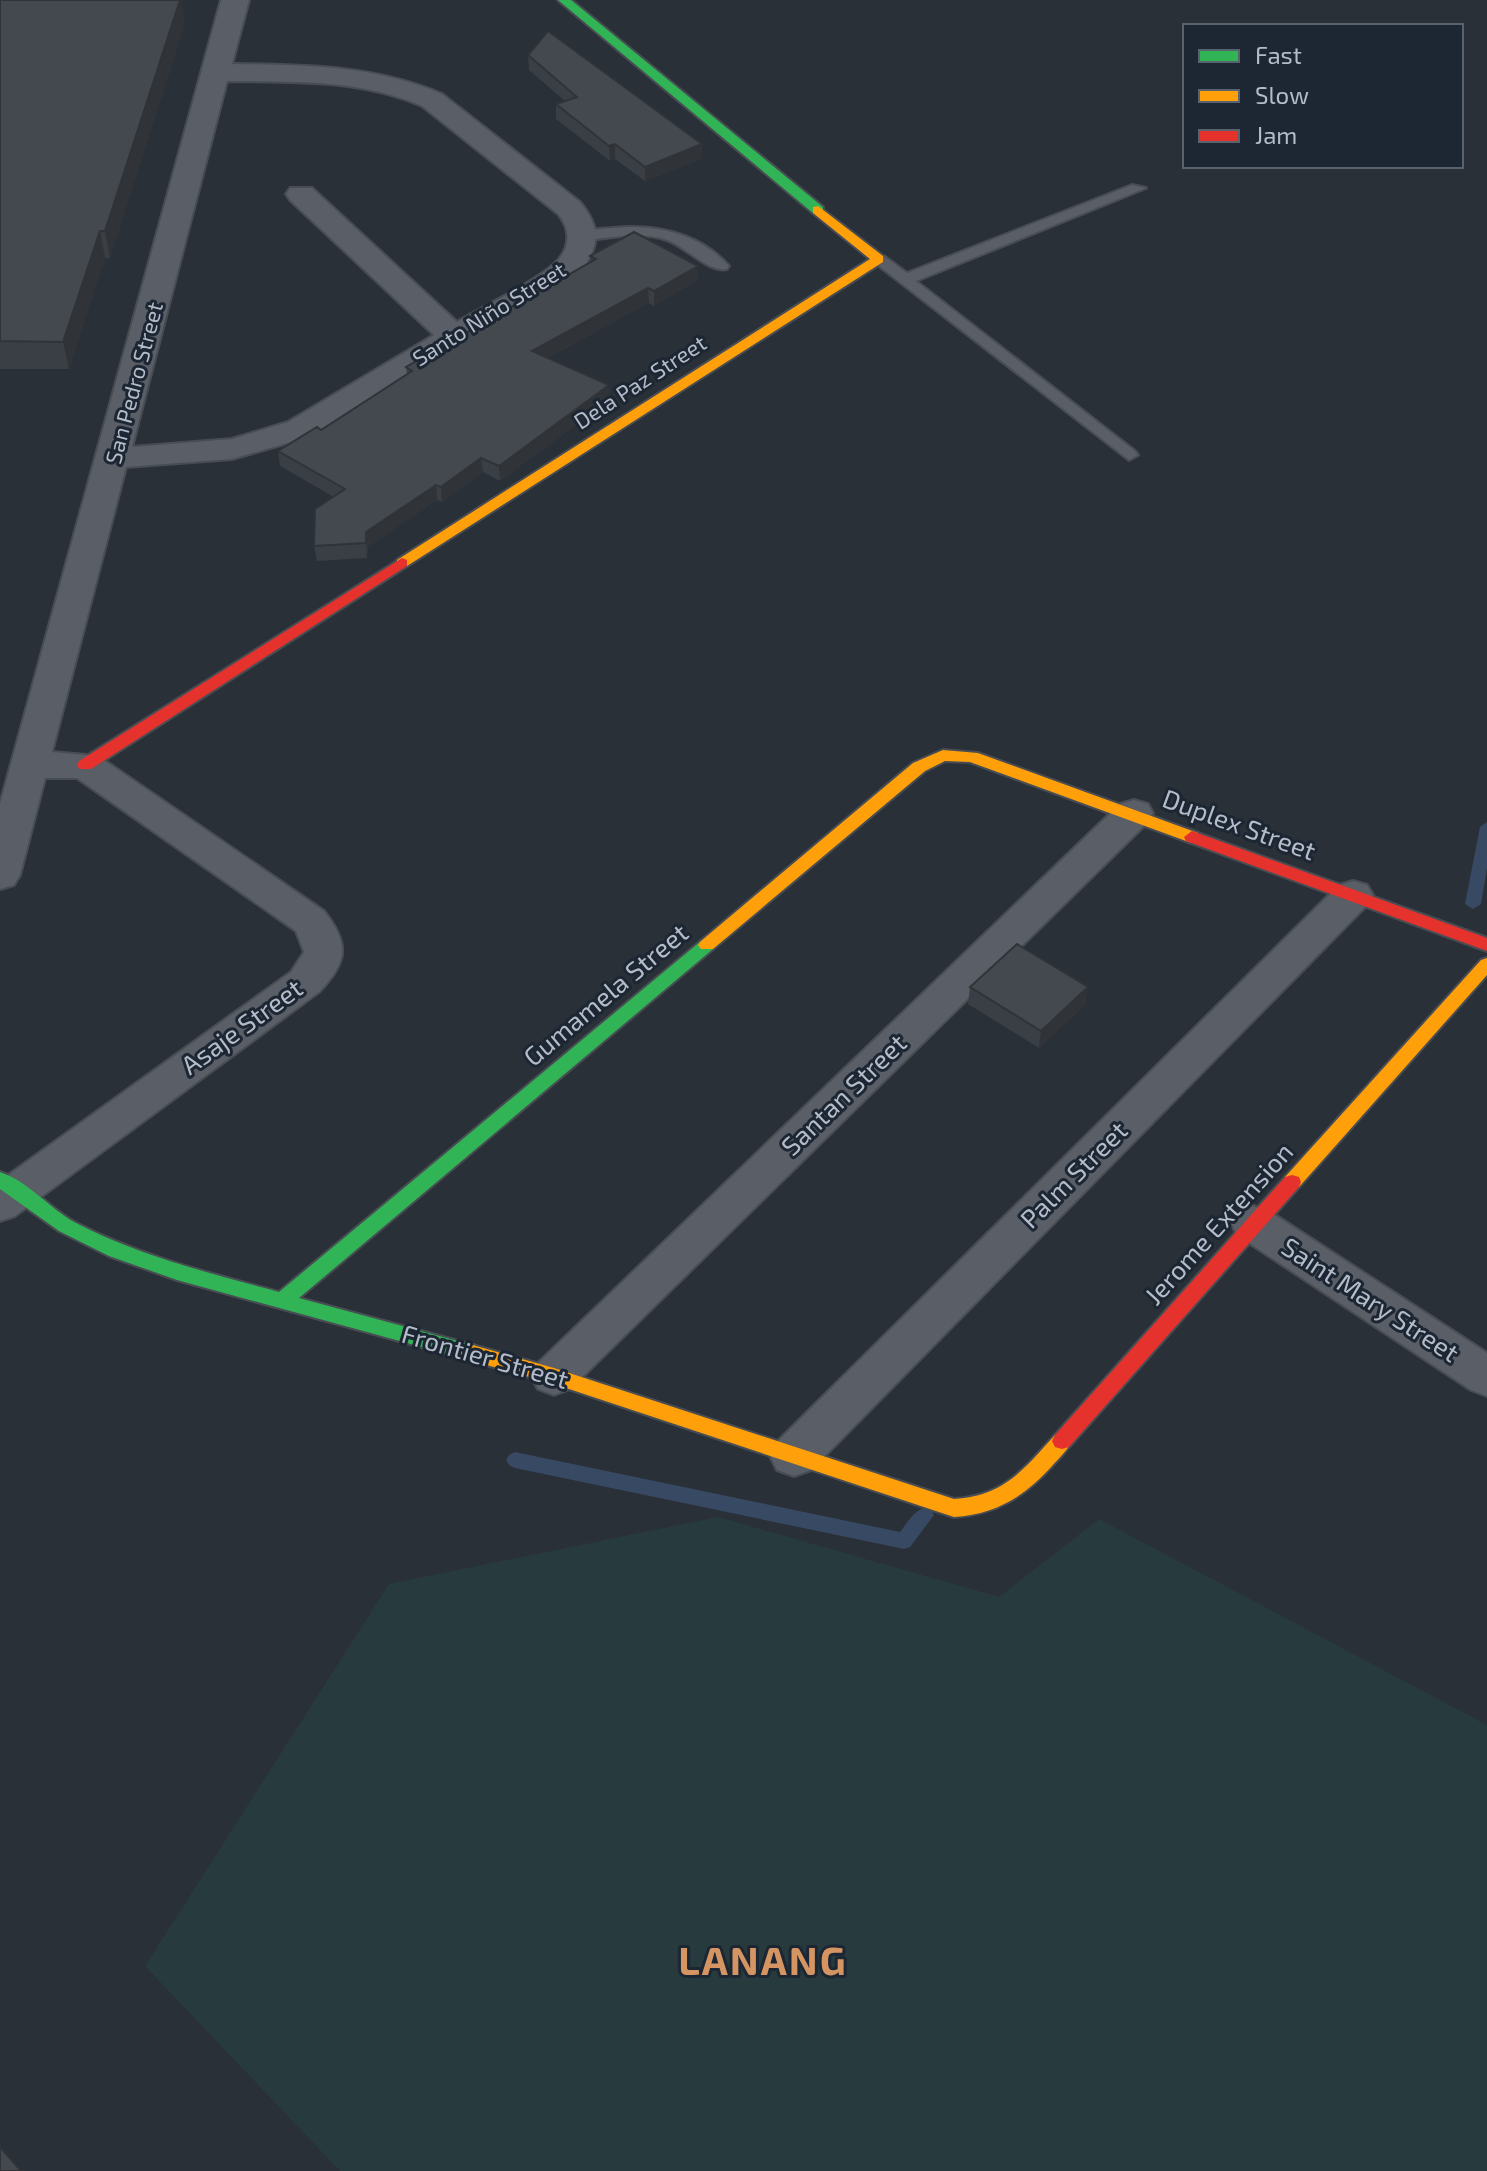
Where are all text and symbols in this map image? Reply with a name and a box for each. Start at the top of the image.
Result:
legend [1183,24,1463,168]
text: Fast [1255,40,1302,69]
text: Slow [1255,80,1309,109]
text: Jam [1255,120,1297,149]
street label: Santo Niño Street [407,256,570,371]
street label: San Pedro Street [99,299,167,466]
street label: Dela Paz Street [569,329,710,434]
street label: Duplex Street [1159,782,1320,866]
street label: Gumamela Street [517,916,694,1072]
street label: Asaje Street [174,971,308,1080]
street label: Santan Street [774,1027,912,1161]
street label: Palm Street [1013,1114,1133,1234]
street label: Jerome Extension [1137,1136,1299,1310]
street label: Saint Mary Street [1276,1230,1465,1368]
street label: Frontier Street [399,1317,572,1394]
district label: LANANG [678,1935,848,1983]

